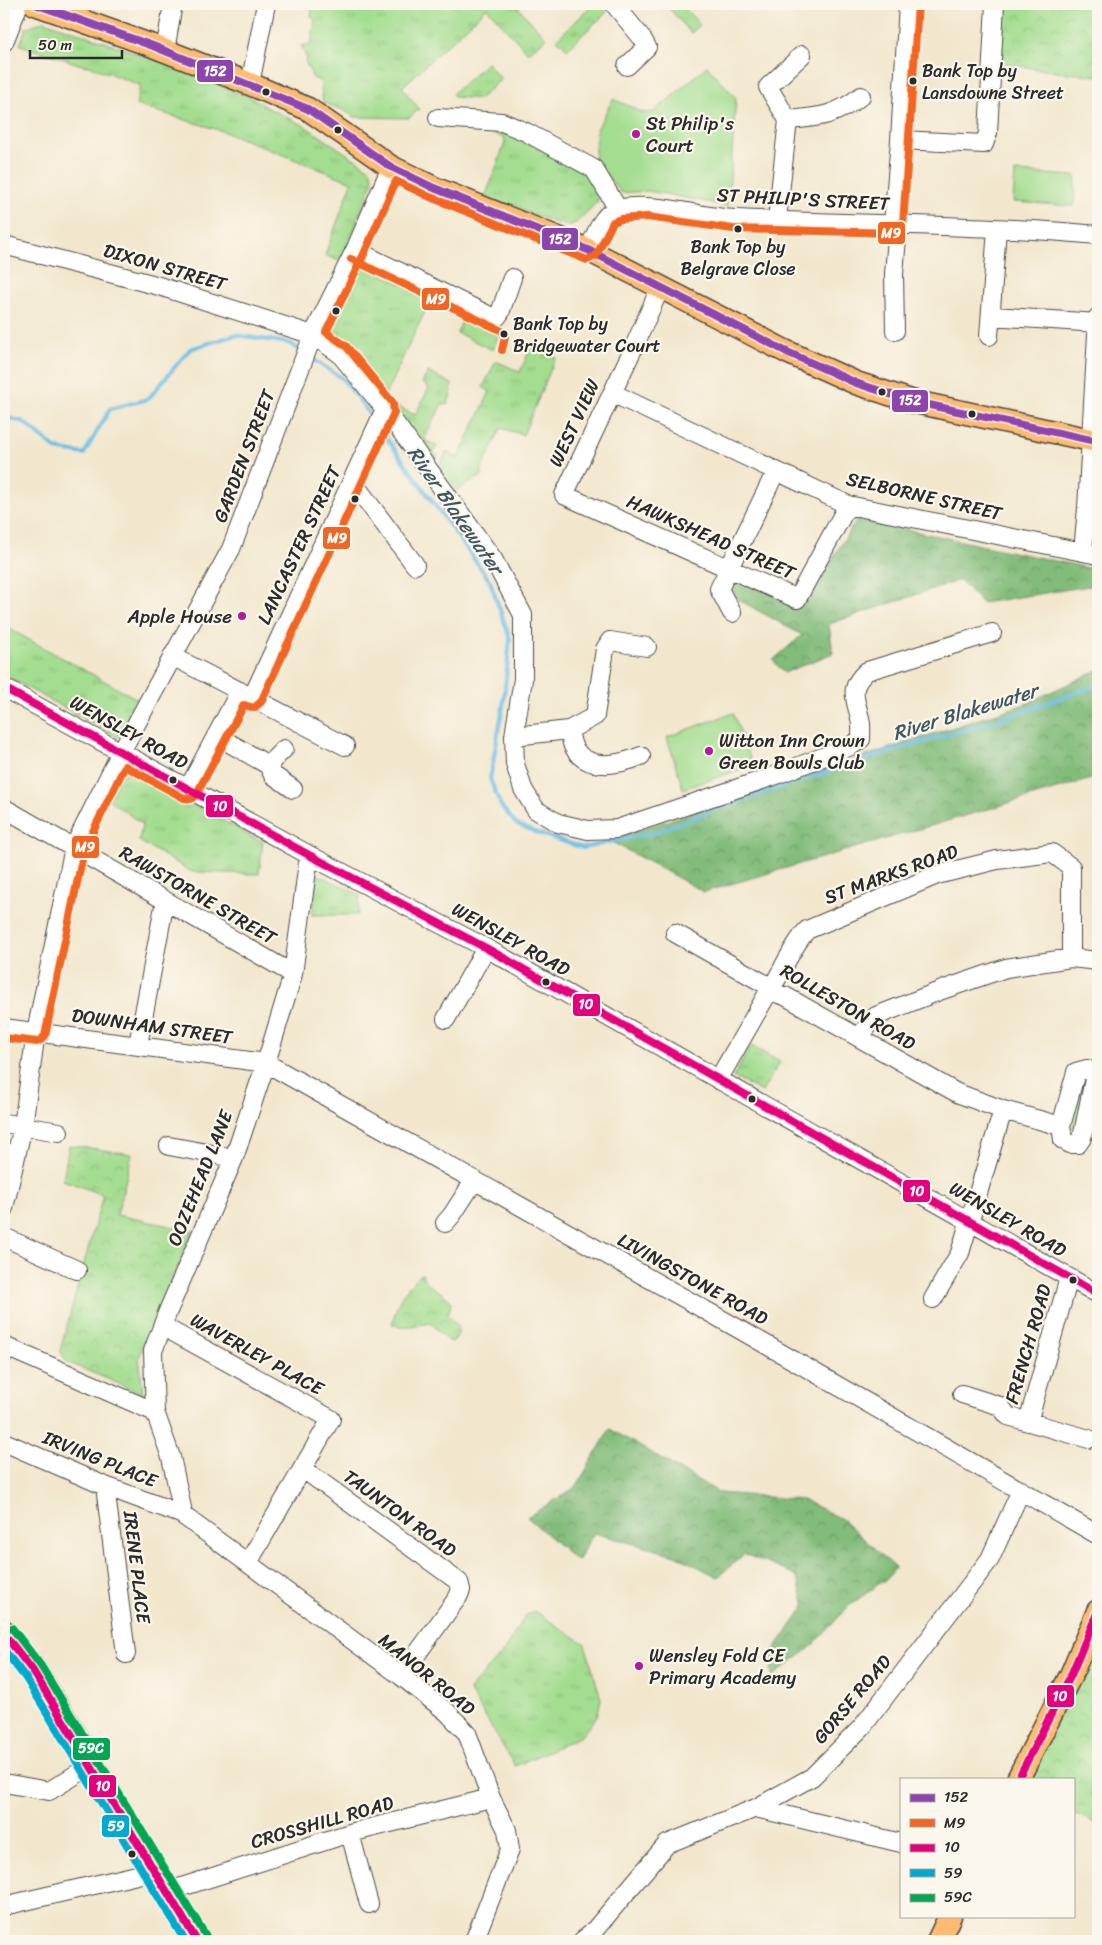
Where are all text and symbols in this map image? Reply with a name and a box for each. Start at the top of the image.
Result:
scale bar [30,28,122,60]
text: 50 m [38,32,73,58]
place label: Bank Top by Lansdowne Street [922,55,1064,109]
line badge: 152 [196,59,234,83]
text: 152 [204,59,227,84]
marker: Bank Top by Lansdowne Street [908,76,918,86]
unlabelled marker [261,87,271,97]
place label: St Philip's Court [646,107,734,162]
unlabelled marker [333,125,343,135]
marker: St Philip's Court [630,128,642,140]
street label: ST PHILIP'S STREET [716,178,891,220]
line badge: M9 [877,221,906,245]
text: M9 [880,221,901,246]
marker: Bank Top by Belgrave Close [733,224,743,234]
line badge: 152 [541,227,579,251]
text: 152 [549,227,572,252]
place label: Bank Top by Belgrave Close [680,231,796,285]
street label: DIXON STREET [99,234,232,301]
line badge: M9 [421,287,450,311]
text: M9 [425,287,446,312]
unlabelled marker [331,306,341,316]
place label: Bank Top by Bridgewater Court [513,308,661,362]
marker: Bank Top by Bridgewater Court [499,329,509,339]
street label: WEST VIEW [539,373,609,473]
street label: GARDEN STREET [204,384,285,527]
unlabelled marker [877,387,887,397]
text: 152 [899,388,922,413]
line badge: 152 [891,389,929,413]
unlabelled marker [967,409,977,419]
water label: River Blakewater [398,439,514,585]
street label: LANCASTER STREET [248,459,351,630]
street label: SELBORNE STREET [843,462,1007,530]
street label: HAWKSHEAD STREET [621,485,802,590]
unlabelled marker [350,494,360,504]
line badge: M9 [322,526,351,550]
text: M9 [326,526,347,551]
place label: Apple House [127,600,232,633]
marker: Apple House [236,610,248,622]
water label: River Blakewater [888,672,1045,751]
street label: WENSLEY ROAD [64,686,195,778]
place label: Witton Inn Crown Green Bowls Club [719,724,865,779]
marker: Witton Inn Crown Green Bowls Club [703,745,715,757]
unlabelled marker [168,775,178,785]
line badge: 10 [205,794,234,818]
text: 10 [213,794,228,819]
street label: ST MARKS ROAD [819,834,963,914]
line badge: M9 [71,835,100,859]
text: M9 [74,835,95,860]
street label: RAWSTORNE STREET [113,836,284,954]
street label: WENSLEY ROAD [446,893,577,985]
street label: ROLLESTON ROAD [774,955,923,1060]
unlabelled marker [541,977,551,987]
text: 10 [579,992,594,1017]
line badge: 10 [572,993,601,1017]
street label: DOWNHAM STREET [70,998,236,1054]
unlabelled marker [747,1094,757,1104]
street label: OOZEHEAD LANE [158,1104,243,1251]
street label: WENSLEY ROAD [943,1172,1074,1266]
line badge: 10 [902,1179,931,1203]
text: 10 [910,1179,925,1204]
street label: LIVINGSTONE ROAD [611,1224,775,1335]
unlabelled marker [1068,1275,1078,1285]
street label: FRENCH ROAD [995,1280,1061,1408]
street label: WAVERLEY PLACE [184,1304,331,1405]
street label: IRVING PLACE [37,1421,164,1498]
street label: TAUNTON ROAD [336,1460,464,1566]
street label: IRENE PLACE [114,1508,160,1627]
street label: MANOR ROAD [371,1624,484,1724]
place label: Wensley Fold CE Primary Academy [649,1639,796,1694]
street label: GORSE ROAD [804,1646,900,1751]
marker: Wensley Fold CE Primary Academy [633,1660,645,1672]
line badge: 10 [1046,1684,1075,1708]
text: 10 [1053,1684,1068,1709]
text: 59C [78,1736,104,1761]
line badge: 59C [72,1737,111,1761]
line badge: 10 [88,1774,117,1798]
text: 10 [96,1774,111,1799]
legend [900,1778,1074,1918]
text: 152 [944,1784,969,1810]
street label: CROSSHILL ROAD [247,1786,398,1858]
text: M9 [944,1810,965,1836]
line badge: 59 [101,1814,130,1838]
text: 59 [107,1814,125,1839]
text: 10 [944,1834,960,1860]
unlabelled marker [127,1849,137,1859]
text: 59 [944,1860,962,1886]
text: 59C [944,1884,972,1910]

